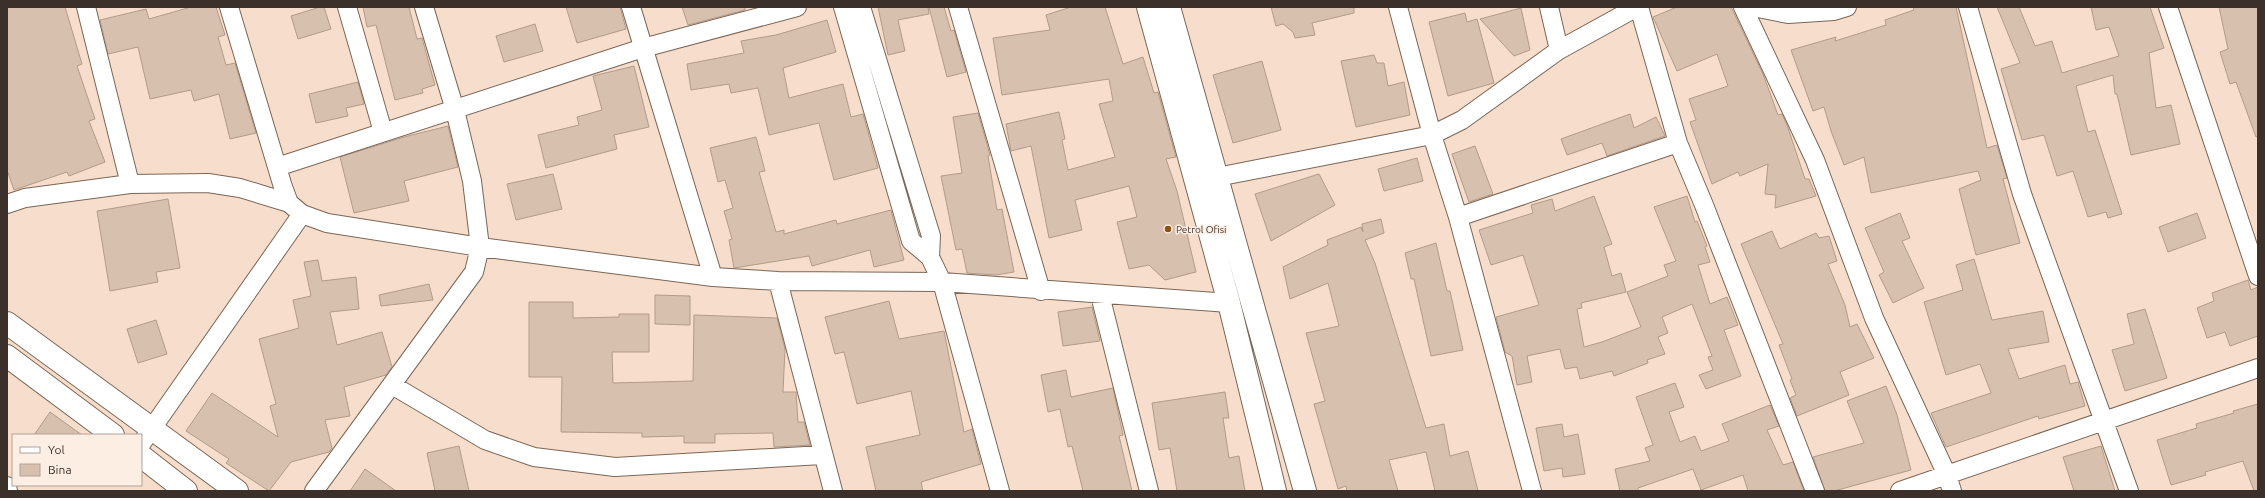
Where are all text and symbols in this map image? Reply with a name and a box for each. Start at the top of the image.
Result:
marker: Petrol Ofisi [1163,224,1173,234]
place label: Petrol Ofisi [1176,224,1227,235]
legend [12,434,142,486]
text: Yol [48,443,65,456]
text: Bina [48,463,72,476]

